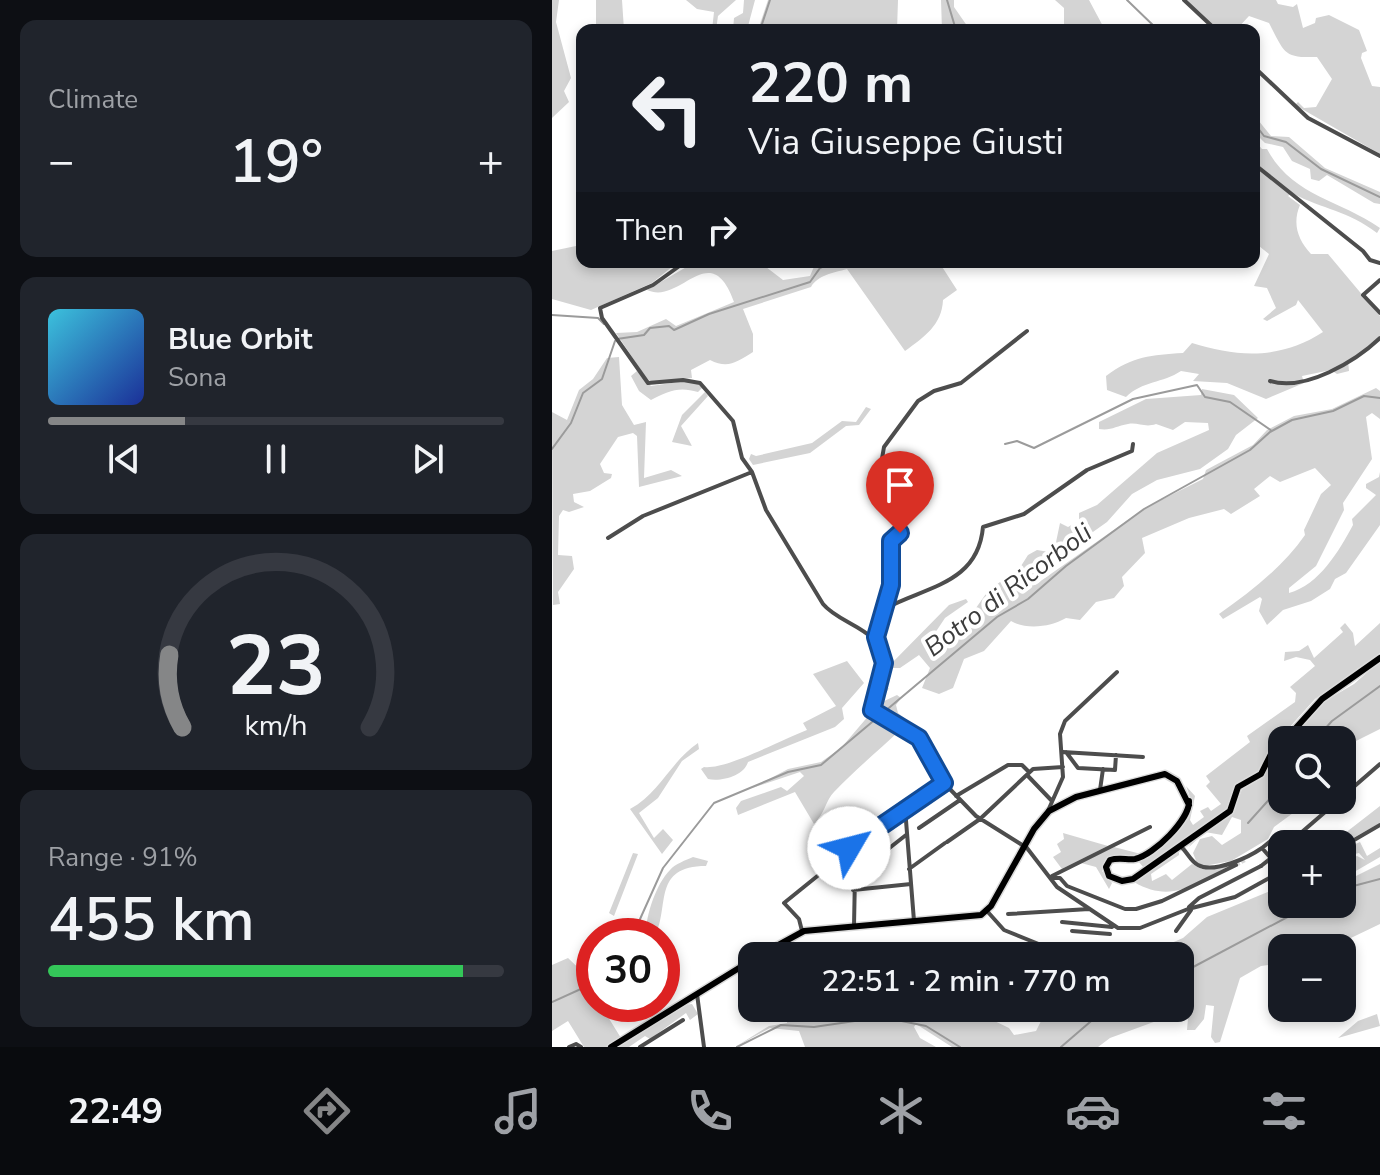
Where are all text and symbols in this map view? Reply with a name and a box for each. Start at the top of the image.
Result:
text: 220 m [748,45,913,122]
icon: left [616,56,720,160]
text: Climate [48,82,138,117]
text: Via Giuseppe Giusti [748,118,1064,167]
text: 19° [229,121,323,203]
text: − [48,132,74,192]
text: + [478,132,504,192]
icon: right [700,208,744,252]
text: Then [616,210,684,251]
text: Blue Orbit [168,319,312,360]
text: Sona [168,360,227,395]
icon: previous [102,437,146,481]
icon: pause [254,437,298,481]
icon: next [406,437,450,481]
pin [866,451,934,533]
icon: arrive [878,463,922,507]
water label: Botro di Ricorboli [917,515,1100,665]
text: 23 [226,609,326,722]
text: km/h [245,706,307,745]
map controls [1268,726,1356,1022]
button: search [1268,726,1356,814]
position arrow [807,806,891,890]
button: + [1268,830,1356,918]
text: Range · 91% [48,840,198,875]
text: 455 km [48,879,255,961]
speed limit sign: 30 [576,918,680,1022]
button: − [1268,934,1356,1022]
text: 22:51 · 2 min · 770 m [821,961,1111,1002]
icon: directions [299,1083,355,1139]
icon: music [490,1083,546,1139]
icon: phone [682,1083,738,1139]
icon: climate [873,1083,929,1139]
icon: car [1065,1083,1121,1139]
icon: filters [1256,1083,1312,1139]
text: 22:49 [68,1087,163,1136]

